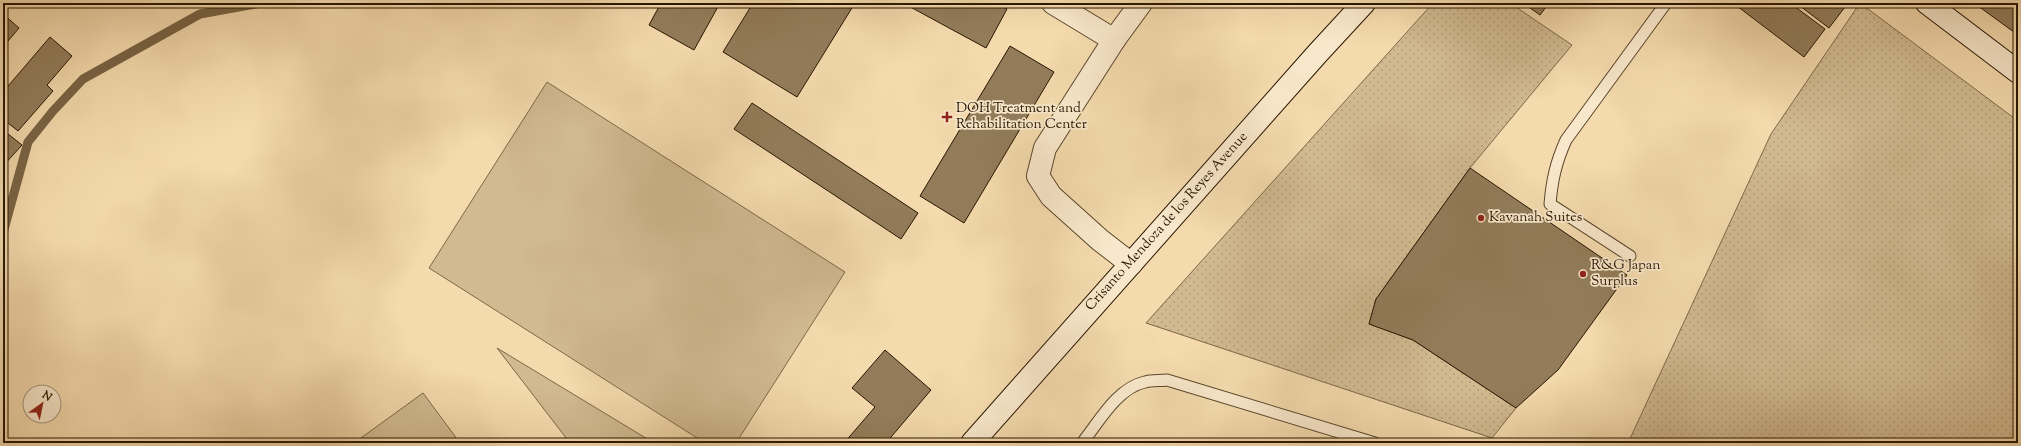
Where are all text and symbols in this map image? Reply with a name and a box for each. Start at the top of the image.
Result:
place label: DOH Treatment and Rehabilitation Center [956,99,1088,135]
marker: DOH Treatment and Rehabilitation Center [941,111,953,123]
street label: Crisanto Mendoza de los Reyes Avenue [1081,128,1253,316]
place label: Kavanah Suites [1489,208,1582,228]
marker: Kavanah Suites [1476,213,1486,223]
place label: R&G Japan Surplus [1591,256,1661,292]
marker: R&G Japan Surplus [1578,269,1588,279]
north arrow [22,384,62,424]
text: N [38,387,55,406]

